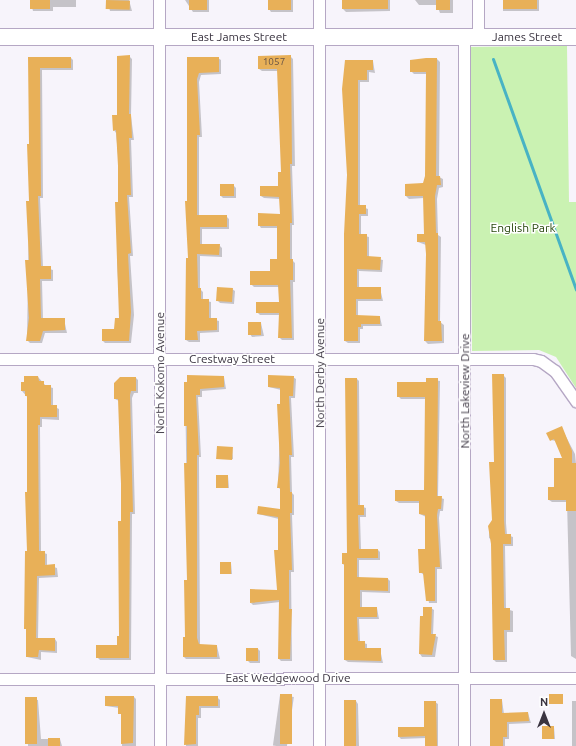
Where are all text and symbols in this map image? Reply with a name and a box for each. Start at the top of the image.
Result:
street label: East James Street [191,30,287,44]
street label: James Street [492,30,562,44]
house number: 1057 [263,56,285,68]
park label: English Park [490,221,556,235]
street label: North Kokomo Avenue [153,312,167,434]
street label: North Derby Avenue [313,318,327,428]
street label: North Lakeview Drive [458,333,472,449]
street label: Crestway Street [189,352,275,366]
street label: East Wedgewood Drive [225,671,351,685]
north arrow [524,694,564,734]
text: N [540,696,548,708]

